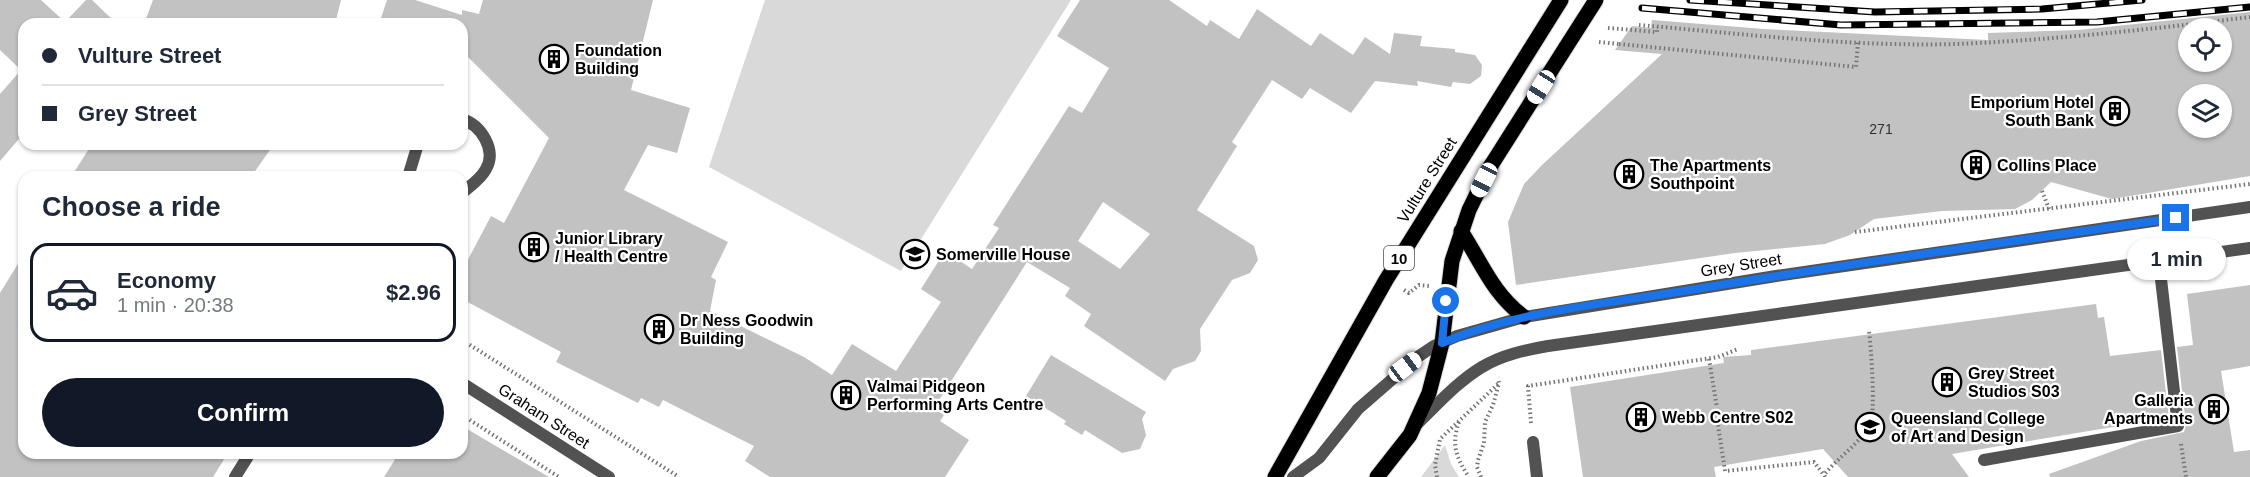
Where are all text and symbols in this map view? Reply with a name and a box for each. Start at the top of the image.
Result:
map controls [2178,18,2232,138]
button: locate [2178,18,2232,72]
place label: Foundation Building [575,42,662,77]
text: Vulture Street [78,43,221,68]
building icon: Foundation Building [538,43,570,75]
car [1524,67,1558,107]
button: layers [2178,84,2232,138]
place label: Emporium Hotel South Bank [1970,94,2094,129]
building icon: Emporium Hotel South Bank [2099,95,2131,127]
text: Grey Street [78,101,197,126]
house number: 271 [1869,121,1893,137]
street label: Vulture Street [1394,134,1460,226]
building icon: Collins Place [1960,149,1992,181]
place label: The Apartments Southpoint [1650,157,1771,192]
place label: Collins Place [1997,157,2097,174]
building icon: The Apartments Southpoint [1613,158,1645,190]
car [1468,160,1500,200]
text: Choose a ride [42,192,221,222]
route end [2162,204,2189,231]
place label: Junior Library / Health Centre [555,230,668,265]
building icon: Junior Library / Health Centre [518,231,550,263]
school or university icon: Somerville House [899,238,931,270]
callout: 1 min [2126,239,2226,281]
place label: Somerville House [936,246,1070,263]
road number: 10 [1384,246,1414,270]
text: 1 min [2150,248,2203,270]
street label: Grey Street [1699,250,1783,280]
icon: car [45,266,99,320]
text: Economy [117,268,216,293]
text: $2.96 [386,280,441,305]
route start [1432,287,1459,314]
text: 1 min · 20:38 [117,294,234,316]
place label: Dr Ness Goodwin Building [680,312,813,347]
building icon: Dr Ness Goodwin Building [643,313,675,345]
car [1385,349,1425,385]
place label: Grey Street Studios S03 [1968,365,2060,400]
building icon: Grey Street Studios S03 [1931,366,1963,398]
button: Confirm [42,378,444,447]
place label: Valmai Pidgeon Performing Arts Centre [867,378,1043,413]
building icon: Valmai Pidgeon Performing Arts Centre [830,379,862,411]
street label: Graham Street [495,380,593,452]
place label: Galleria Apartments [2104,392,2193,427]
building icon: Galleria Apartments [2198,393,2230,425]
building icon: Webb Centre S02 [1625,401,1657,433]
place label: Webb Centre S02 [1662,409,1793,426]
place label: Queensland College of Art and Design [1891,410,2045,445]
school or university icon: Queensland College of Art and Design [1854,411,1886,443]

